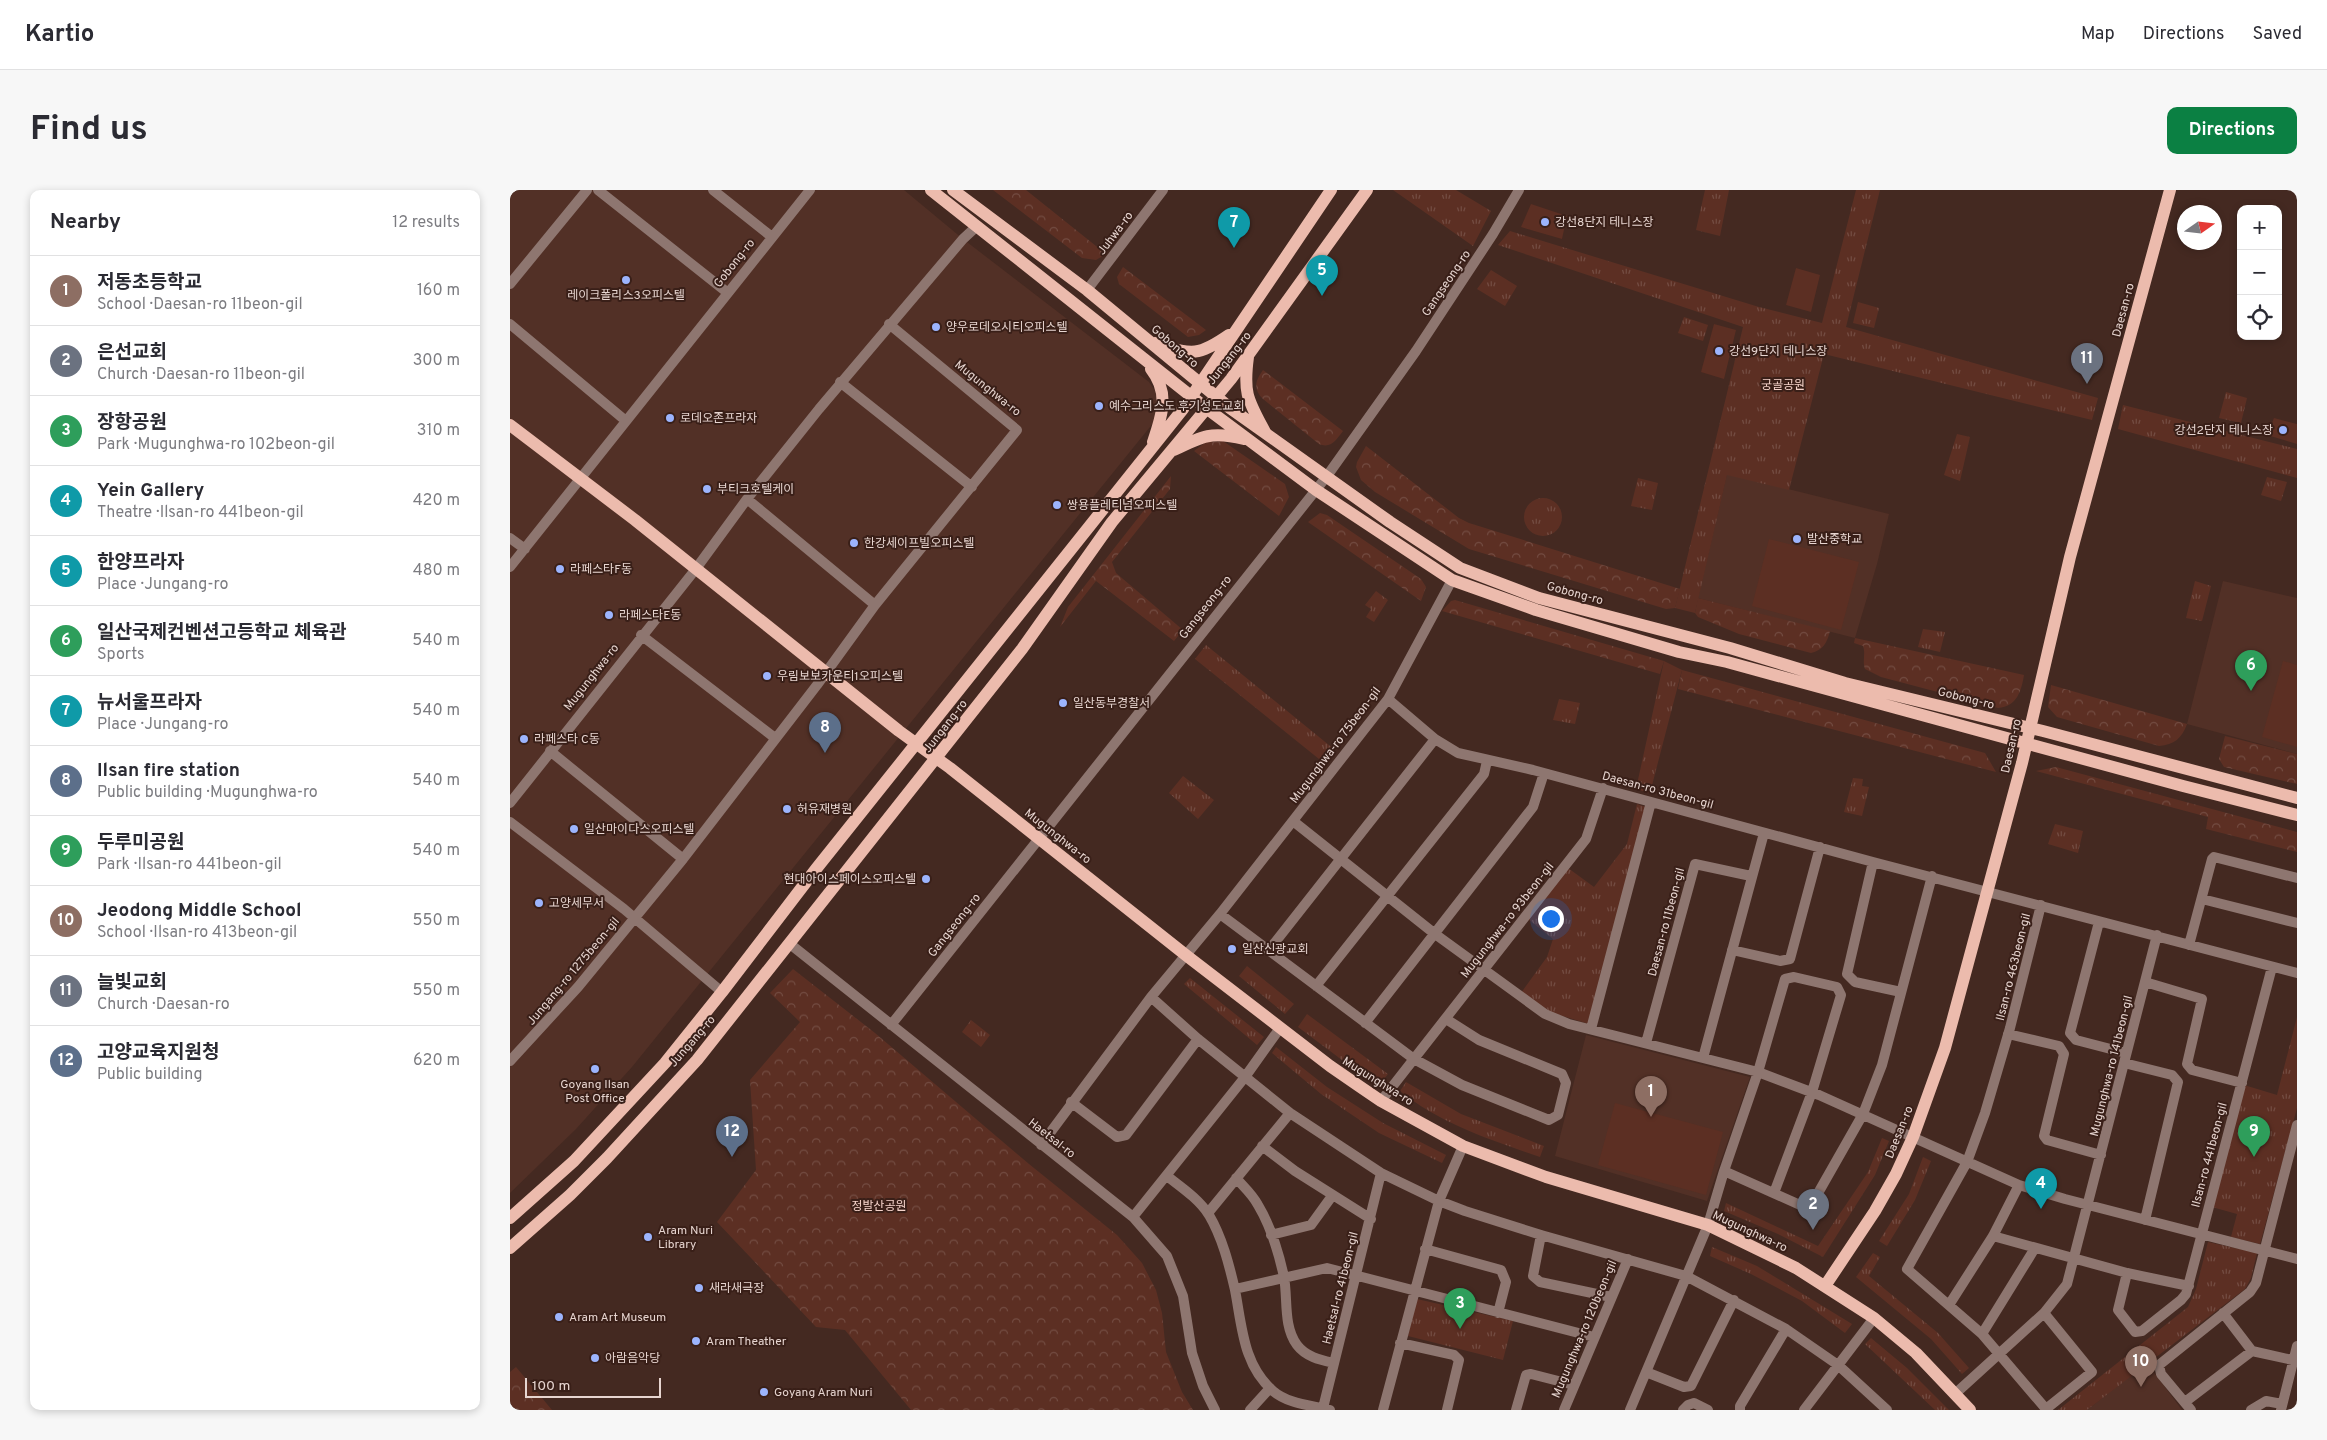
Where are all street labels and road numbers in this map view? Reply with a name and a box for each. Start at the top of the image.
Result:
street label: Juhwa-ro [1094,208,1138,259]
street label: Gobong-ro [711,236,759,291]
street label: Gangseong-ro [1419,247,1475,320]
street label: Daesan-ro [2109,281,2139,339]
street label: Gobong-ro [1147,322,1202,372]
street label: Jungang-ro [1204,329,1256,388]
street label: Mugunghwa-ro [951,357,1024,421]
street label: Gangseong-ro [1176,572,1236,643]
street label: Gobong-ro [1545,579,1605,609]
street label: Mugunghwa-ro [561,641,623,714]
street label: Mugunghwa-ro 75beon-gil [1287,684,1385,807]
street label: Gobong-ro [1936,684,1996,714]
street label: Jungang-ro [920,697,972,756]
street label: Daesan-ro [1998,717,2026,775]
street label: Daesan-ro 31beon-gil [1600,768,1715,814]
street label: Mugunghwa-ro [1021,806,1094,868]
street label: Mugunghwa-ro 93beon-gil [1458,859,1558,982]
street label: Daesan-ro 11beon-gil [1645,866,1689,978]
street label: Gangseong-ro [925,890,985,961]
street label: Ilsan-ro 463beon-gil [1993,912,2035,1023]
street label: Jungang-ro 1275beon-gil [524,914,624,1029]
street label: Mugunghwa-ro 141beon-gil [2087,994,2137,1138]
street label: Jungang-ro [666,1012,720,1071]
street label: Mugunghwa-ro [1339,1054,1416,1110]
street label: Ilsan-ro 441beon-gil [2188,1101,2232,1210]
street label: Daesan-ro [1882,1103,1918,1161]
street label: Haetsal-ro [1024,1115,1079,1163]
street label: Mugunghwa-ro [1710,1208,1790,1256]
street label: Haetsal-ro 41beon-gil [1319,1230,1363,1346]
street label: Mugunghwa-ro 120beon-gil [1549,1258,1621,1401]

